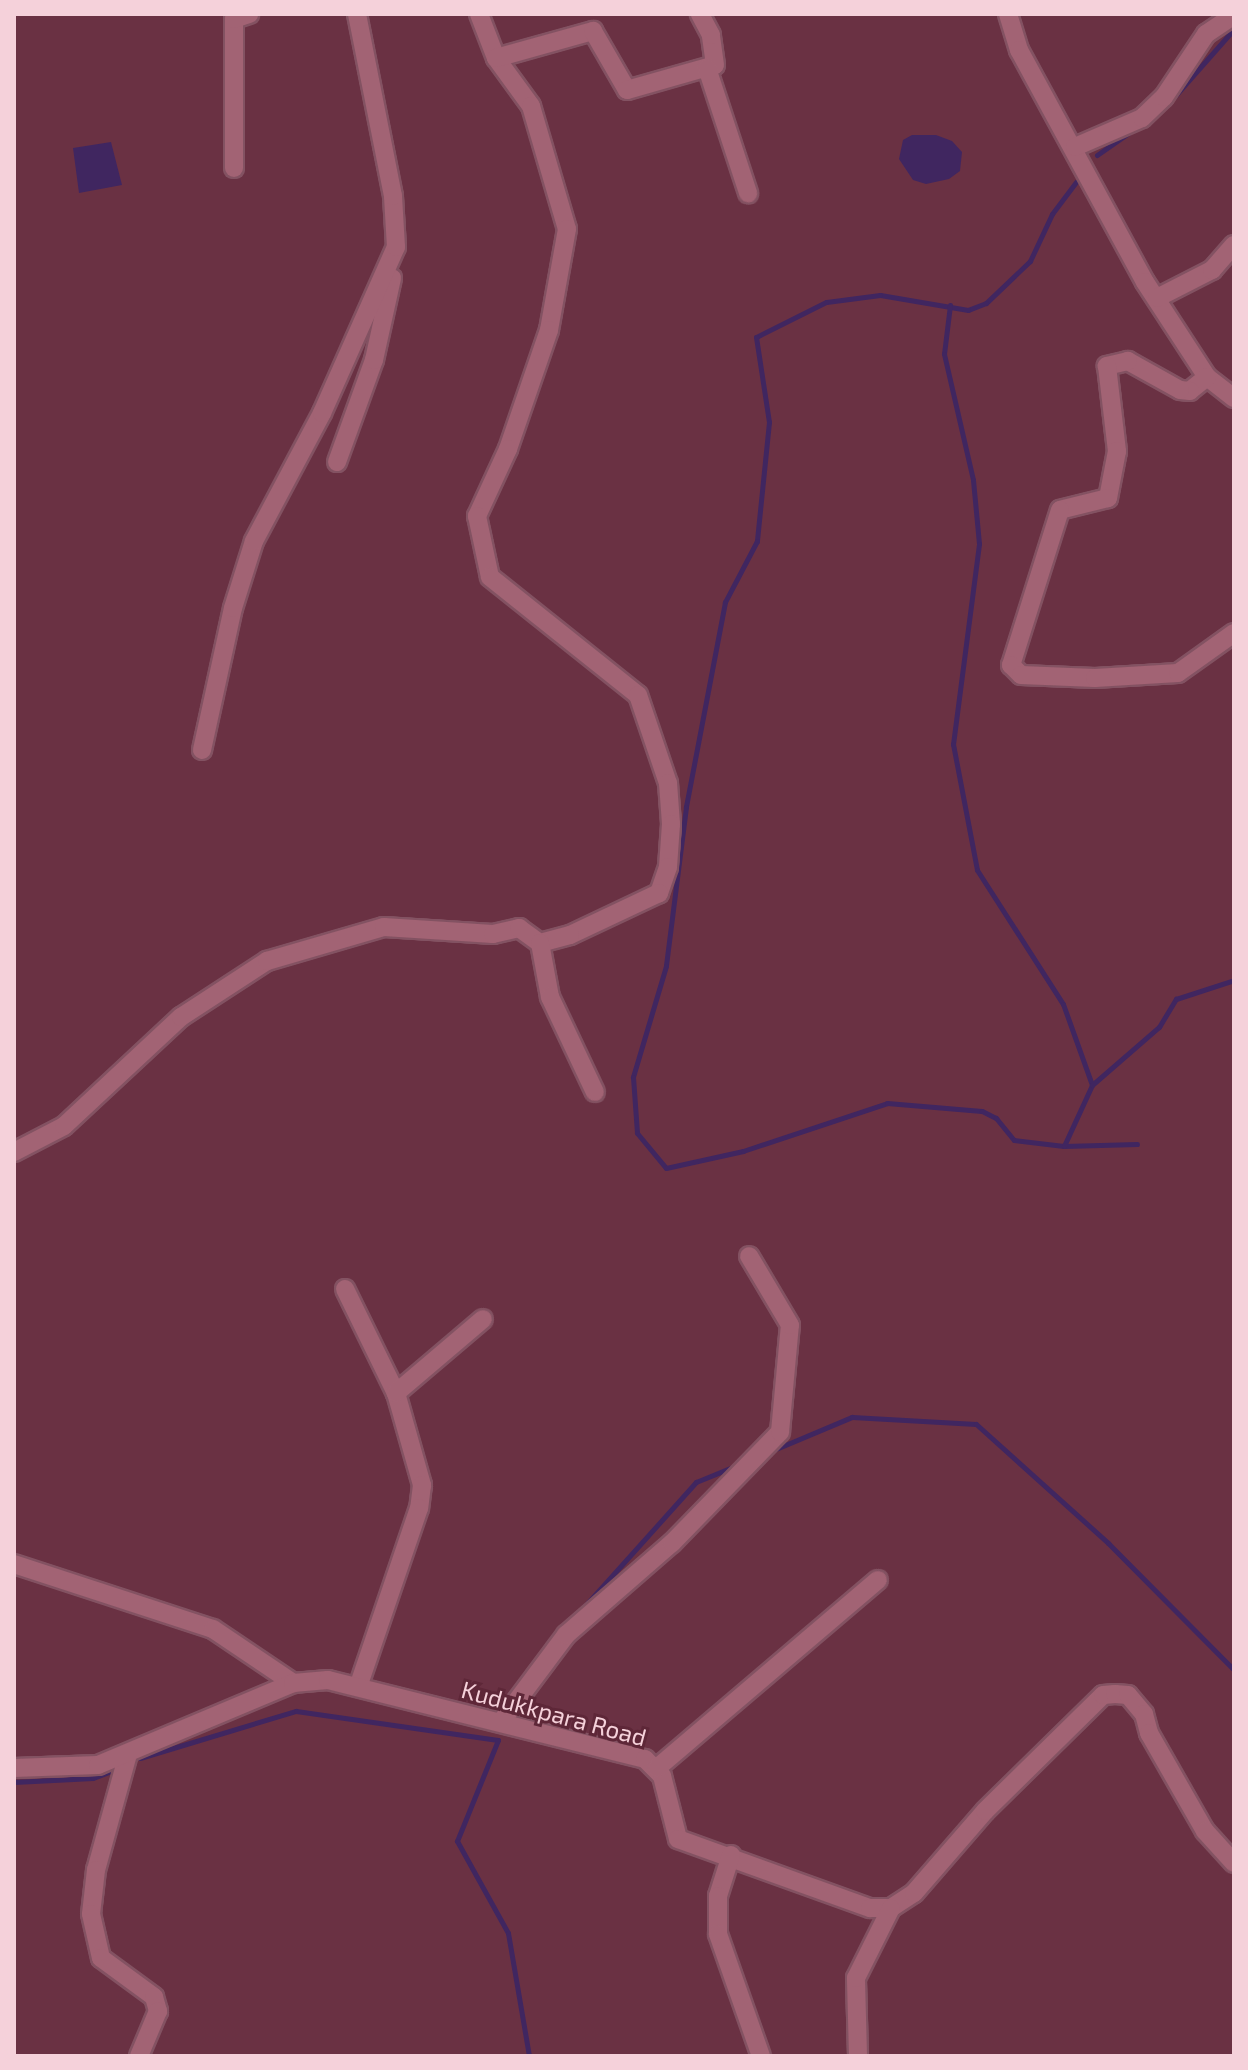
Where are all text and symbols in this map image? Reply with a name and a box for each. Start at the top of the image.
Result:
street label: Kudukkpara Road [458,1674,650,1752]

